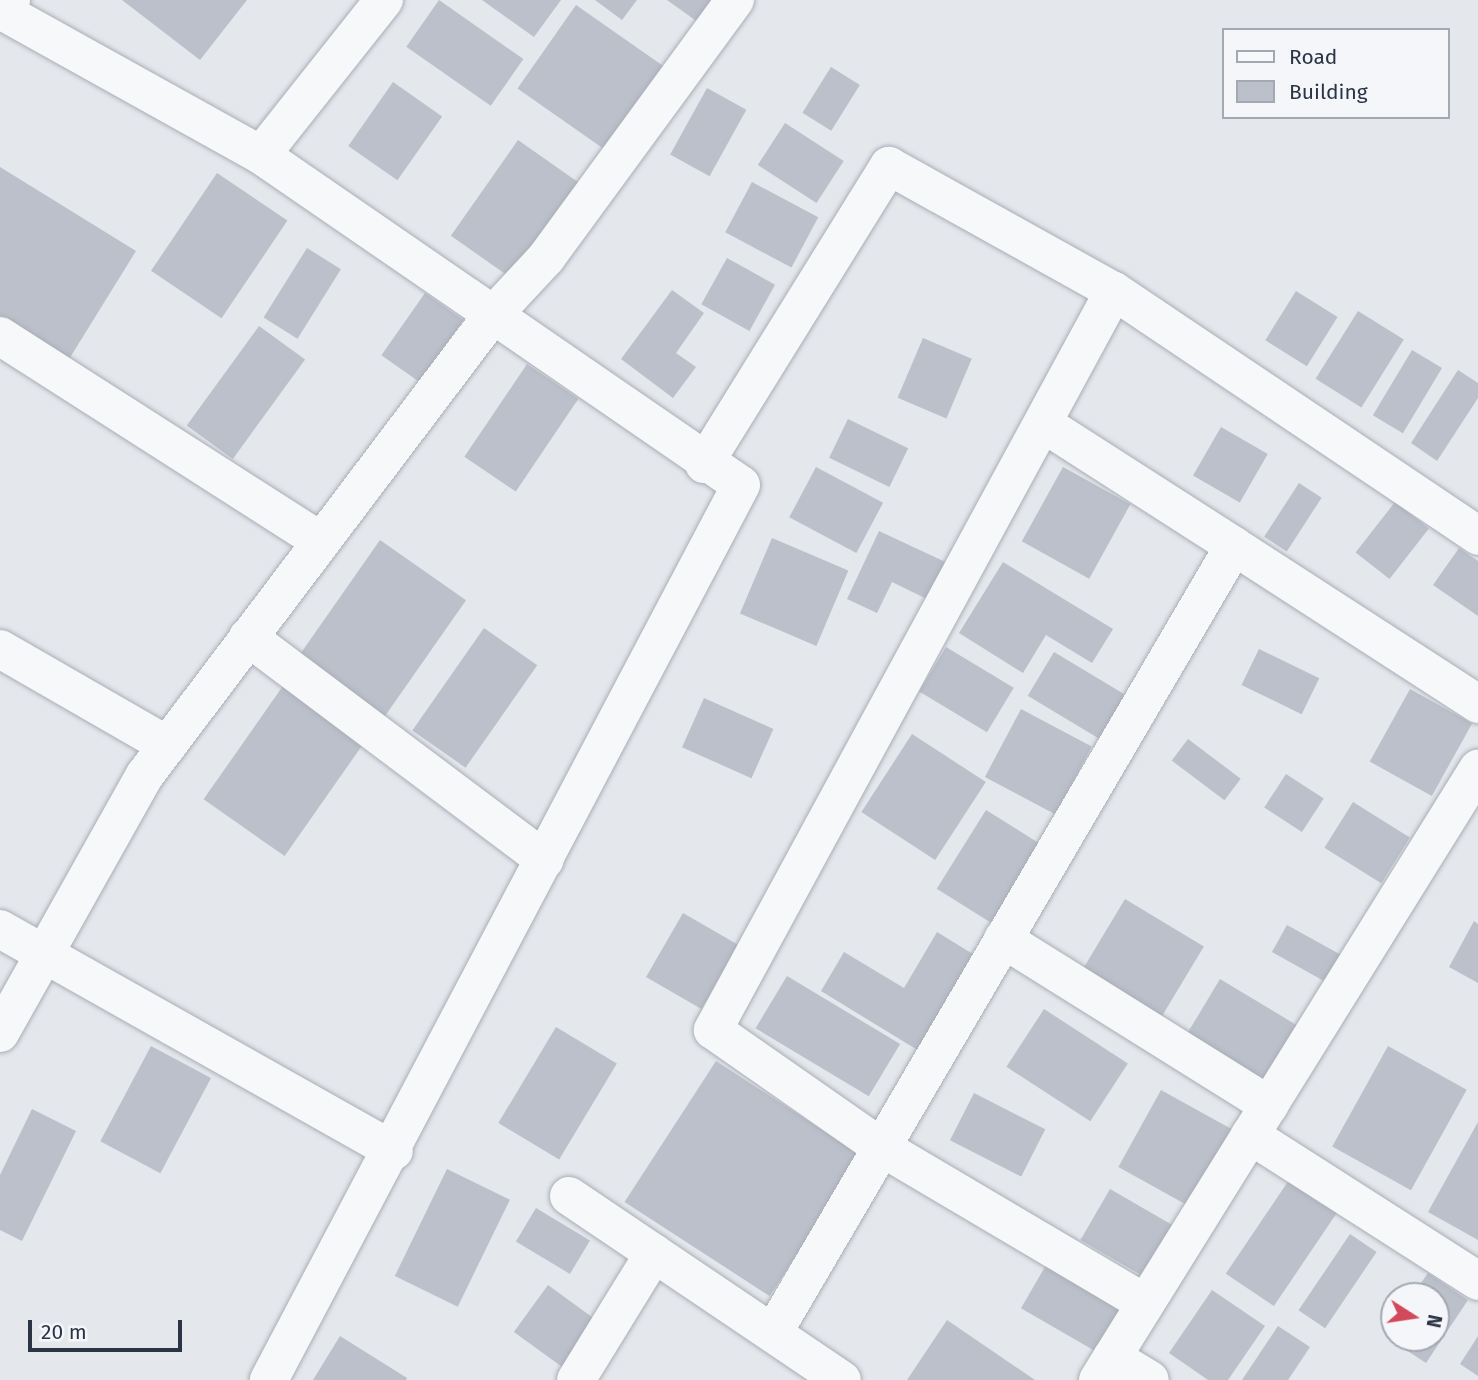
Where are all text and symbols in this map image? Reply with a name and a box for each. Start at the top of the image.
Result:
legend [1222,28,1450,119]
text: Road [1289,44,1337,70]
text: Building [1289,79,1368,105]
north arrow [1380,1282,1450,1352]
scale bar [32,1306,186,1350]
text: N [1422,1312,1447,1330]
text: 20 m [41,1319,87,1345]

